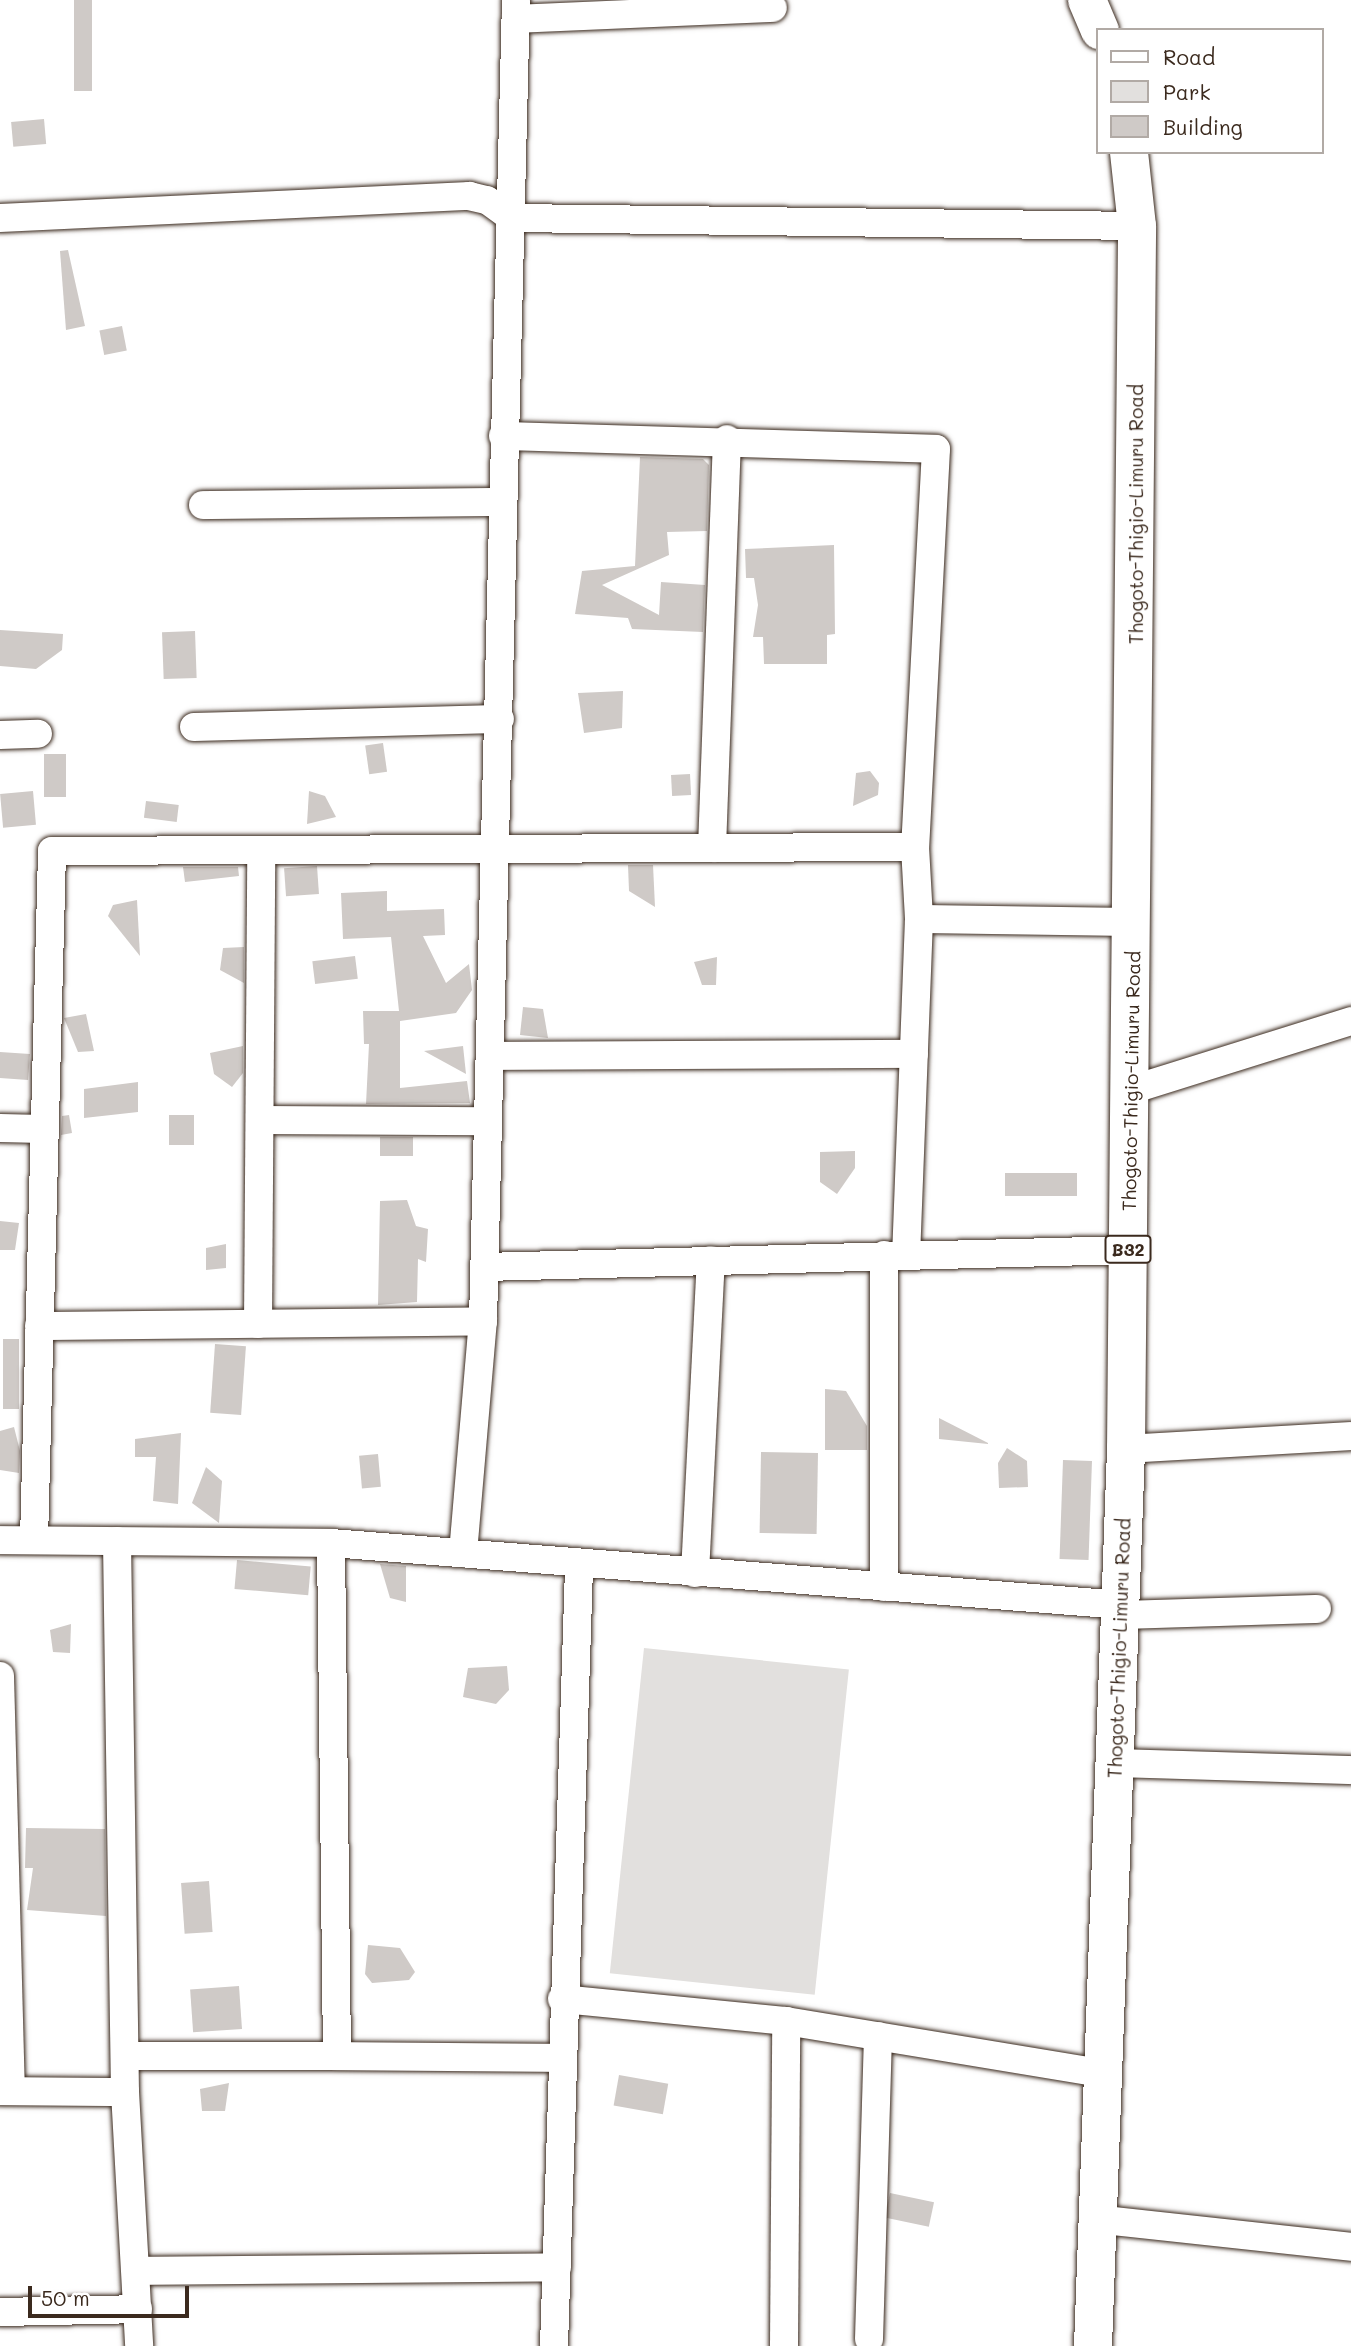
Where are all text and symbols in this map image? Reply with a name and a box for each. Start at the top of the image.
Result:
legend [1096,28,1323,154]
text: Road [1163,43,1215,70]
text: Park [1163,78,1211,105]
text: Building [1163,113,1243,140]
street label: Thogoto-Thigio-Limuru Road [1125,384,1147,644]
street label: Thogoto-Thigio-Limuru Road [1117,951,1145,1211]
road number: B32 [1104,1234,1152,1264]
street label: Thogoto-Thigio-Limuru Road [1103,1517,1135,1779]
scale bar [32,2272,192,2316]
text: 50 m [41,2284,90,2311]

